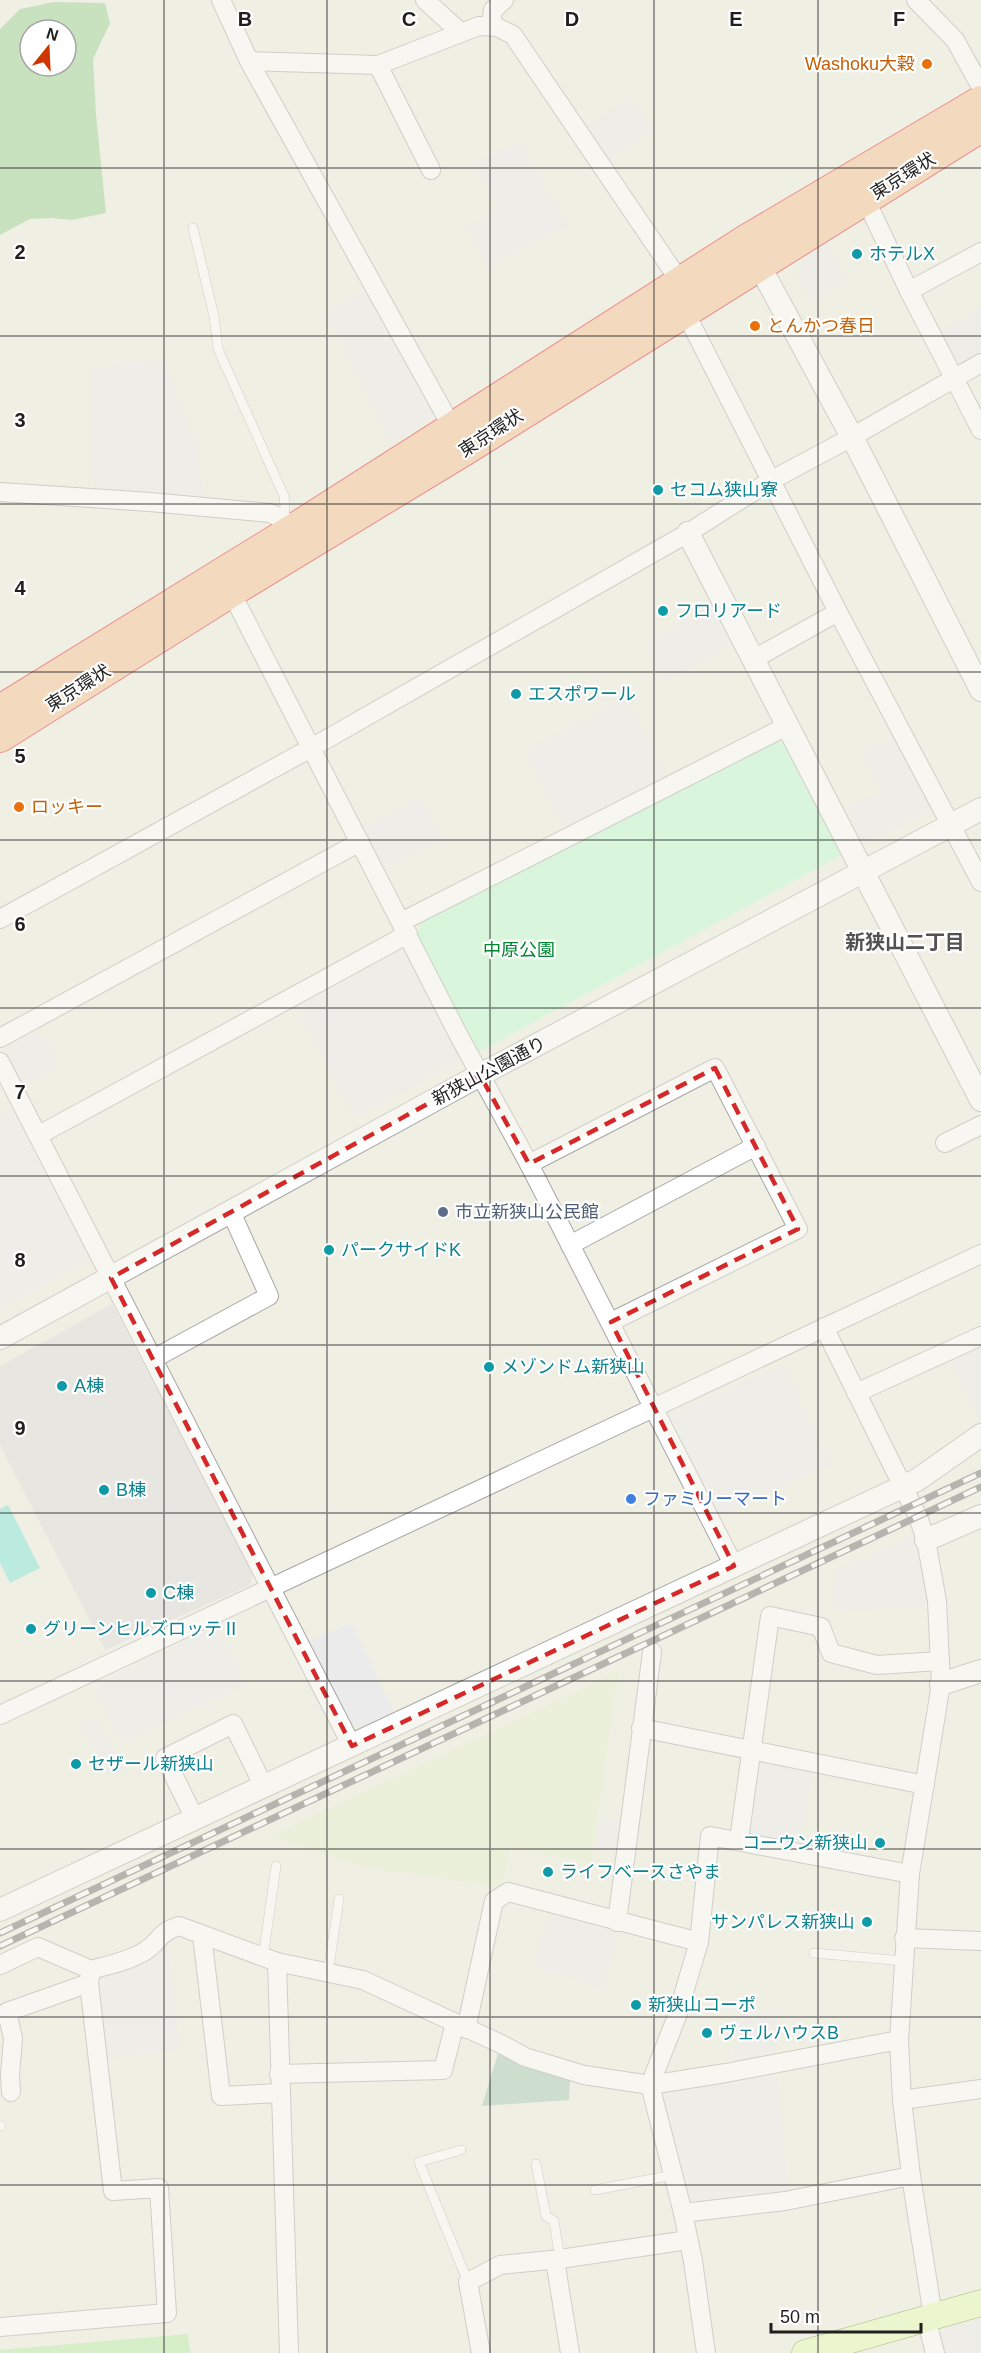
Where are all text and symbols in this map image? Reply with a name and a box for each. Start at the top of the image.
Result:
text: B [238,8,252,30]
text: C [402,8,416,30]
text: D [565,8,579,30]
text: E [729,8,743,30]
text: F [893,8,905,30]
north arrow [18,18,78,78]
text: N [44,24,61,44]
place label: Washoku大穀 [805,54,915,74]
marker: Washoku大穀 [920,57,934,71]
street label: 東京環状 [867,148,939,204]
text: 2 [14,241,26,263]
place label: ホテルX [869,244,935,264]
marker: ホテルX [850,247,864,261]
place label: とんかつ春日 [767,316,875,336]
marker: とんかつ春日 [748,319,762,333]
street label: 東京環状 [455,405,527,461]
text: 3 [14,409,26,431]
place label: セコム狭山寮 [670,480,778,500]
marker: セコム狭山寮 [651,483,665,497]
text: 4 [14,577,26,599]
place label: フロリアード [675,601,782,621]
marker: フロリアード [656,604,670,618]
street label: 東京環状 [42,660,114,716]
place label: エスポワール [528,684,636,704]
marker: エスポワール [509,687,523,701]
text: 5 [14,745,26,767]
place label: ロッキー [31,797,103,817]
marker: ロッキー [12,800,26,814]
text: 6 [14,913,26,935]
district label: 新狭山二丁目 [845,931,965,953]
park label: 中原公園 [483,940,555,960]
street label: 新狭山公園通り [429,1033,549,1109]
text: 7 [14,1081,26,1103]
place label: 市立新狭山公民館 [455,1202,599,1222]
marker: 市立新狭山公民館 [436,1205,450,1219]
place label: パークサイドK [341,1240,461,1260]
marker: パークサイドK [322,1243,336,1257]
text: 8 [14,1249,26,1271]
place label: メゾンドム新狭山 [501,1357,645,1377]
marker: メゾンドム新狭山 [482,1360,496,1374]
place label: A棟 [74,1376,104,1396]
marker: A棟 [55,1379,69,1393]
text: 9 [14,1417,26,1439]
place label: B棟 [116,1480,146,1500]
marker: B棟 [97,1483,111,1497]
place label: ファミリーマート [643,1489,787,1509]
marker: ファミリーマート [624,1492,638,1506]
place label: C棟 [163,1583,194,1603]
marker: C棟 [144,1586,158,1600]
place label: グリーンヒルズロッテⅡ [43,1619,240,1639]
marker: グリーンヒルズロッテⅡ [24,1622,38,1636]
place label: セザール新狭山 [88,1754,214,1774]
marker: セザール新狭山 [69,1757,83,1771]
place label: コーウン新狭山 [742,1833,868,1853]
marker: コーウン新狭山 [873,1836,887,1850]
place label: ライフベースさやま [560,1862,721,1882]
marker: ライフベースさやま [541,1865,555,1879]
place label: サンパレス新狭山 [711,1912,855,1932]
marker: サンパレス新狭山 [860,1915,874,1929]
place label: 新狭山コーポ [648,1995,756,2015]
marker: 新狭山コーポ [629,1998,643,2012]
place label: ヴェルハウスB [719,2023,839,2043]
marker: ヴェルハウスB [700,2026,714,2040]
scale bar [771,2296,921,2334]
text: 50 m [780,2307,820,2327]

